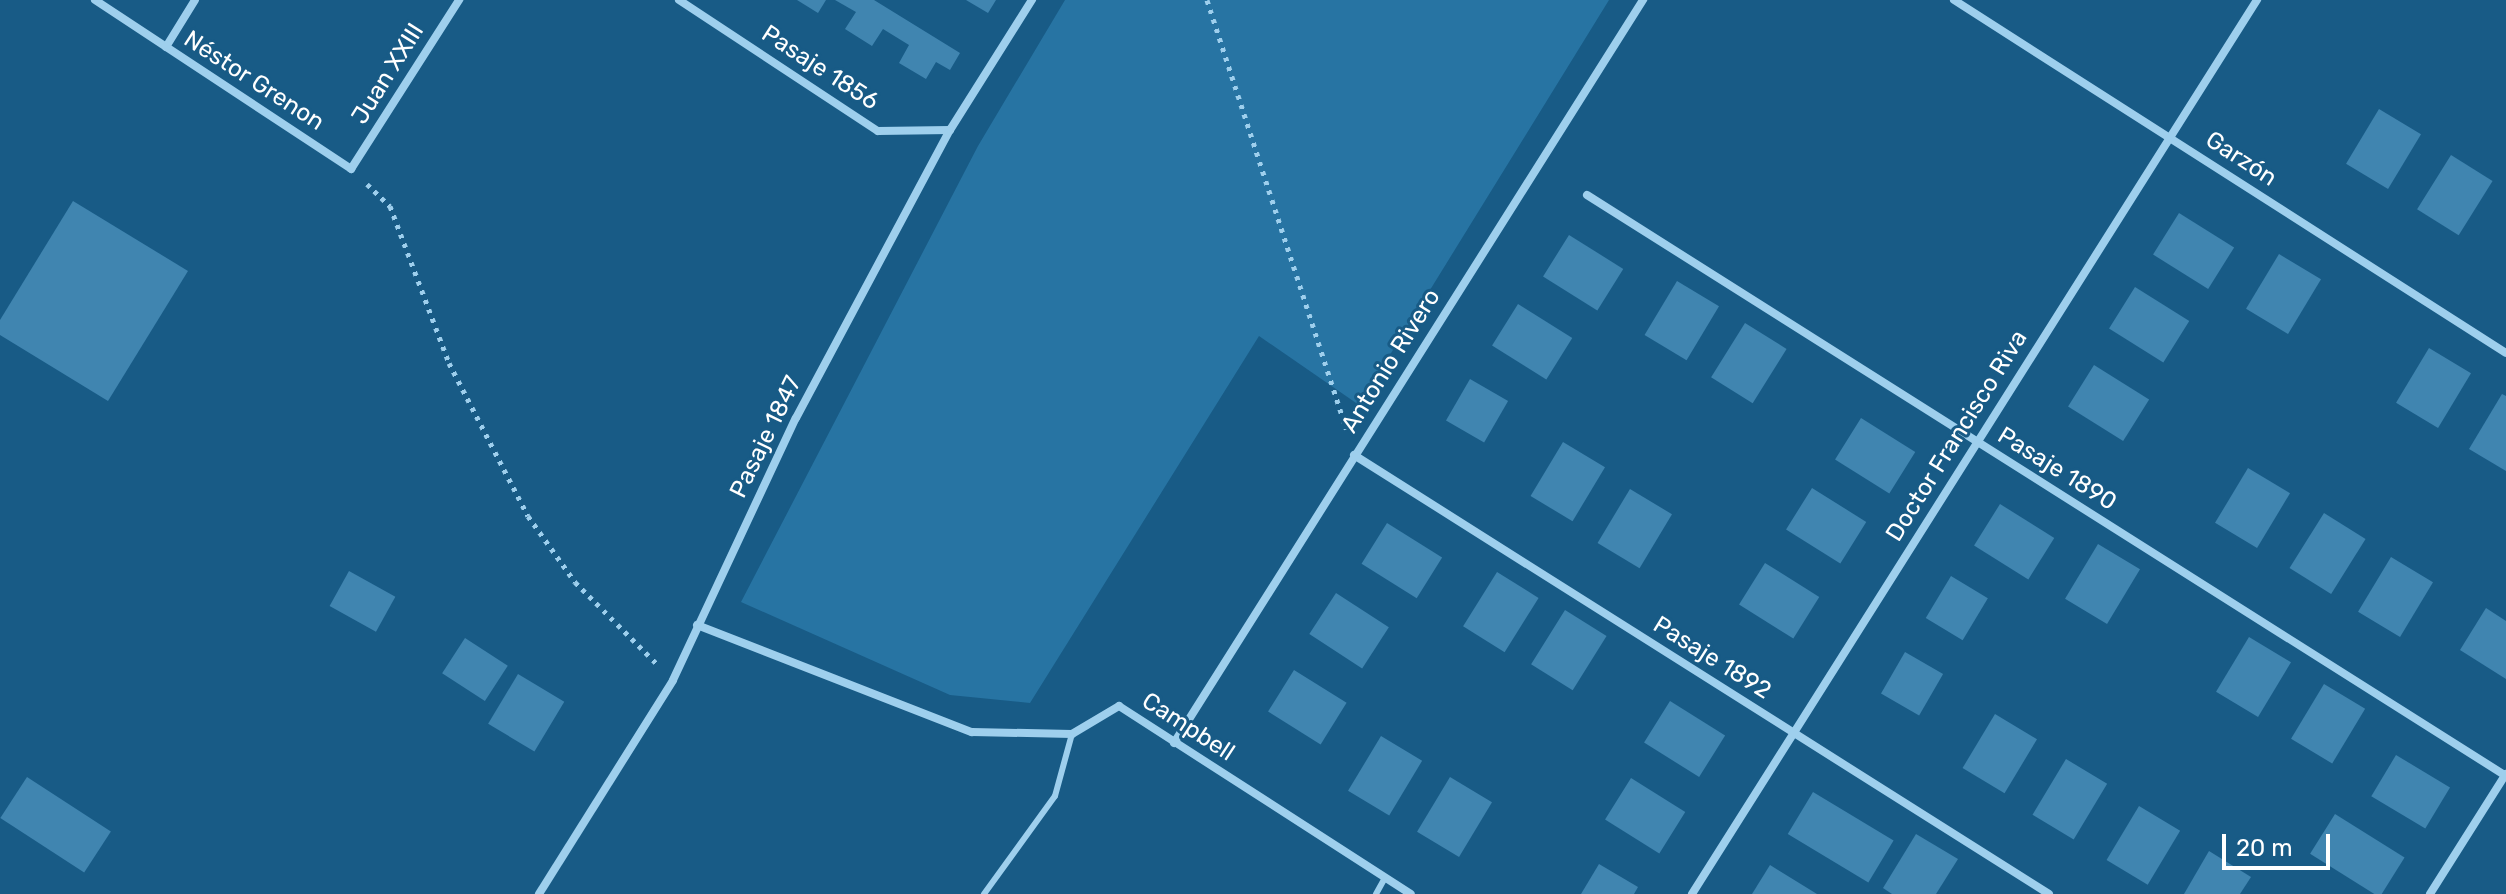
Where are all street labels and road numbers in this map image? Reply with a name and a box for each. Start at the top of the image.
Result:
street label: Juan XXIII [346,18,430,130]
street label: Pasaje 1856 [756,19,884,117]
street label: Néstor Grenon [178,25,330,137]
street label: Garzón [2200,125,2282,193]
street label: Antonio Rivero [1335,284,1447,438]
street label: Doctor Francisco Riva [1880,325,2034,547]
street label: Pasaje 1847 [724,371,808,503]
street label: Pasaje 1890 [1992,421,2122,517]
street label: Pasaje 1892 [1648,610,1776,706]
street label: Campbell [1136,687,1240,767]

